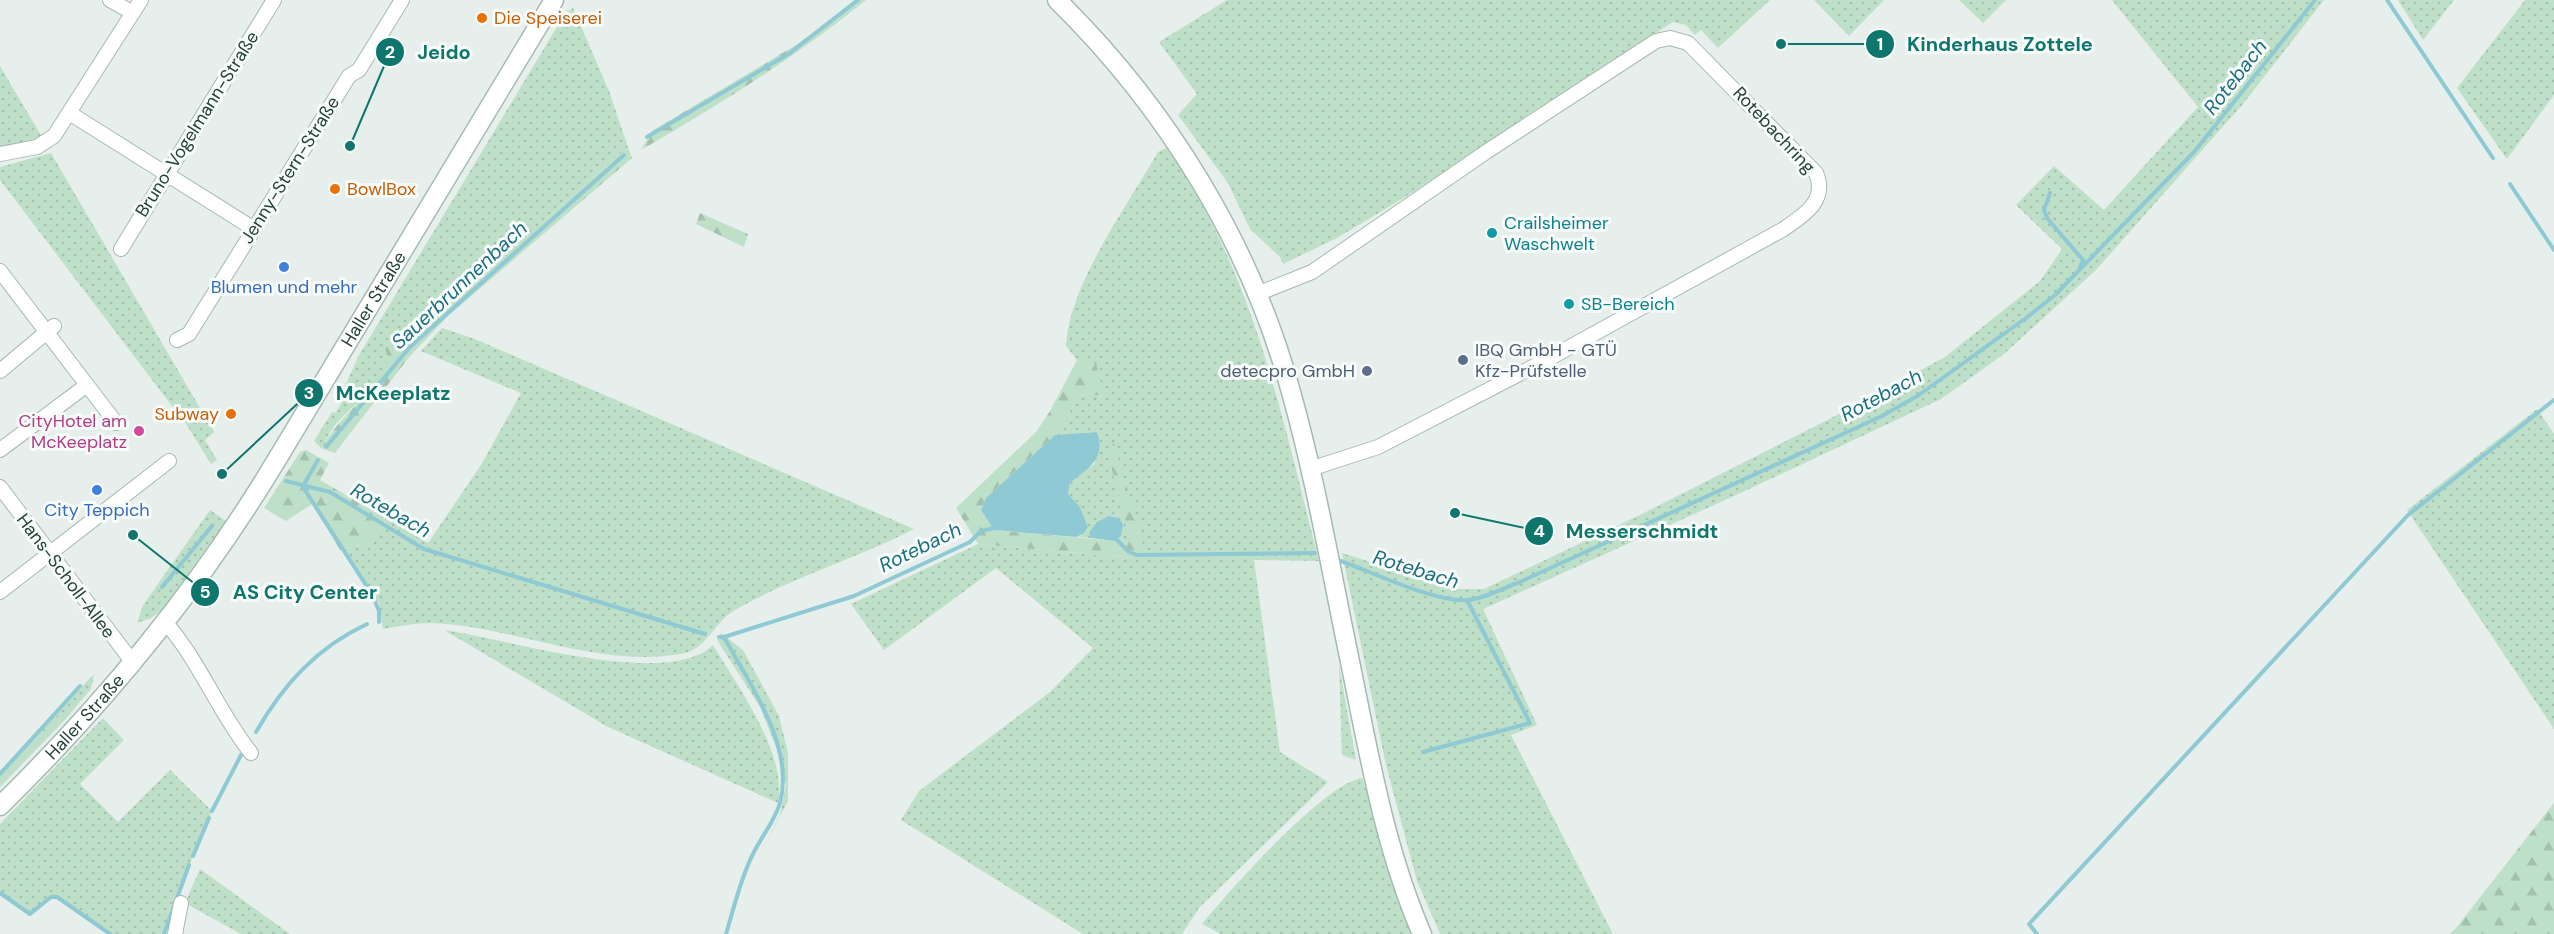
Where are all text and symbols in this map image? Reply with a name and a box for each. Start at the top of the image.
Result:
place label: Die Speiserei [494,6,602,30]
marker: Die Speiserei [475,11,489,25]
callout: Kinderhaus Zottele [1865,25,2105,63]
street label: Bruno-Vogelmann-Straße [130,26,264,222]
text: Kinderhaus Zottele [1907,31,2093,57]
text: 1 [1877,32,1883,56]
callout: Jeido [375,33,483,71]
water label: Rotebach [2198,34,2272,120]
text: Jeido [417,39,471,65]
text: 2 [385,40,395,64]
street label: Rotebachring [1728,81,1820,179]
street label: Jenny-Stern-Straße [235,92,345,248]
place label: BowlBox [347,177,416,201]
marker: BowlBox [328,182,342,196]
place label: Crailsheimer Waschwelt [1504,211,1609,256]
water label: Sauerbrunnenbach [386,215,532,355]
marker: Crailsheimer Waschwelt [1485,226,1499,240]
street label: Haller Straße [336,247,412,351]
marker: Blumen und mehr [277,260,291,274]
place label: Blumen und mehr [211,275,358,299]
place label: SB-Bereich [1581,292,1675,316]
marker: SB-Bereich [1562,297,1576,311]
place label: IBQ GmbH - GTÜ Kfz-Prüfstelle [1475,338,1617,383]
marker: IBQ GmbH - GTÜ Kfz-Prüfstelle [1456,353,1470,367]
place label: detecpro GmbH [1220,359,1355,383]
water label: Rotebach [1836,363,1926,427]
marker: detecpro GmbH [1360,364,1374,378]
callout: McKeeplatz [294,374,462,412]
text: McKeeplatz [336,380,450,406]
text: 3 [304,381,314,405]
place label: Subway [154,402,219,426]
marker: Subway [224,407,238,421]
place label: CityHotel am McKeeplatz [18,409,127,454]
marker: CityHotel am McKeeplatz [132,424,146,438]
water label: Rotebach [346,477,436,543]
marker: City Teppich [90,483,104,497]
place label: City Teppich [44,498,150,522]
street label: Hans-Scholl-Allee [11,509,121,643]
callout: Messerschmidt [1524,512,1731,550]
water label: Rotebach [875,516,965,578]
text: Messerschmidt [1566,518,1718,544]
text: 4 [1533,519,1545,543]
water label: Rotebach [1370,544,1462,594]
callout: AS City Center [190,573,389,611]
text: AS City Center [233,579,377,605]
text: 5 [199,580,211,604]
street label: Haller Straße [40,669,130,765]

